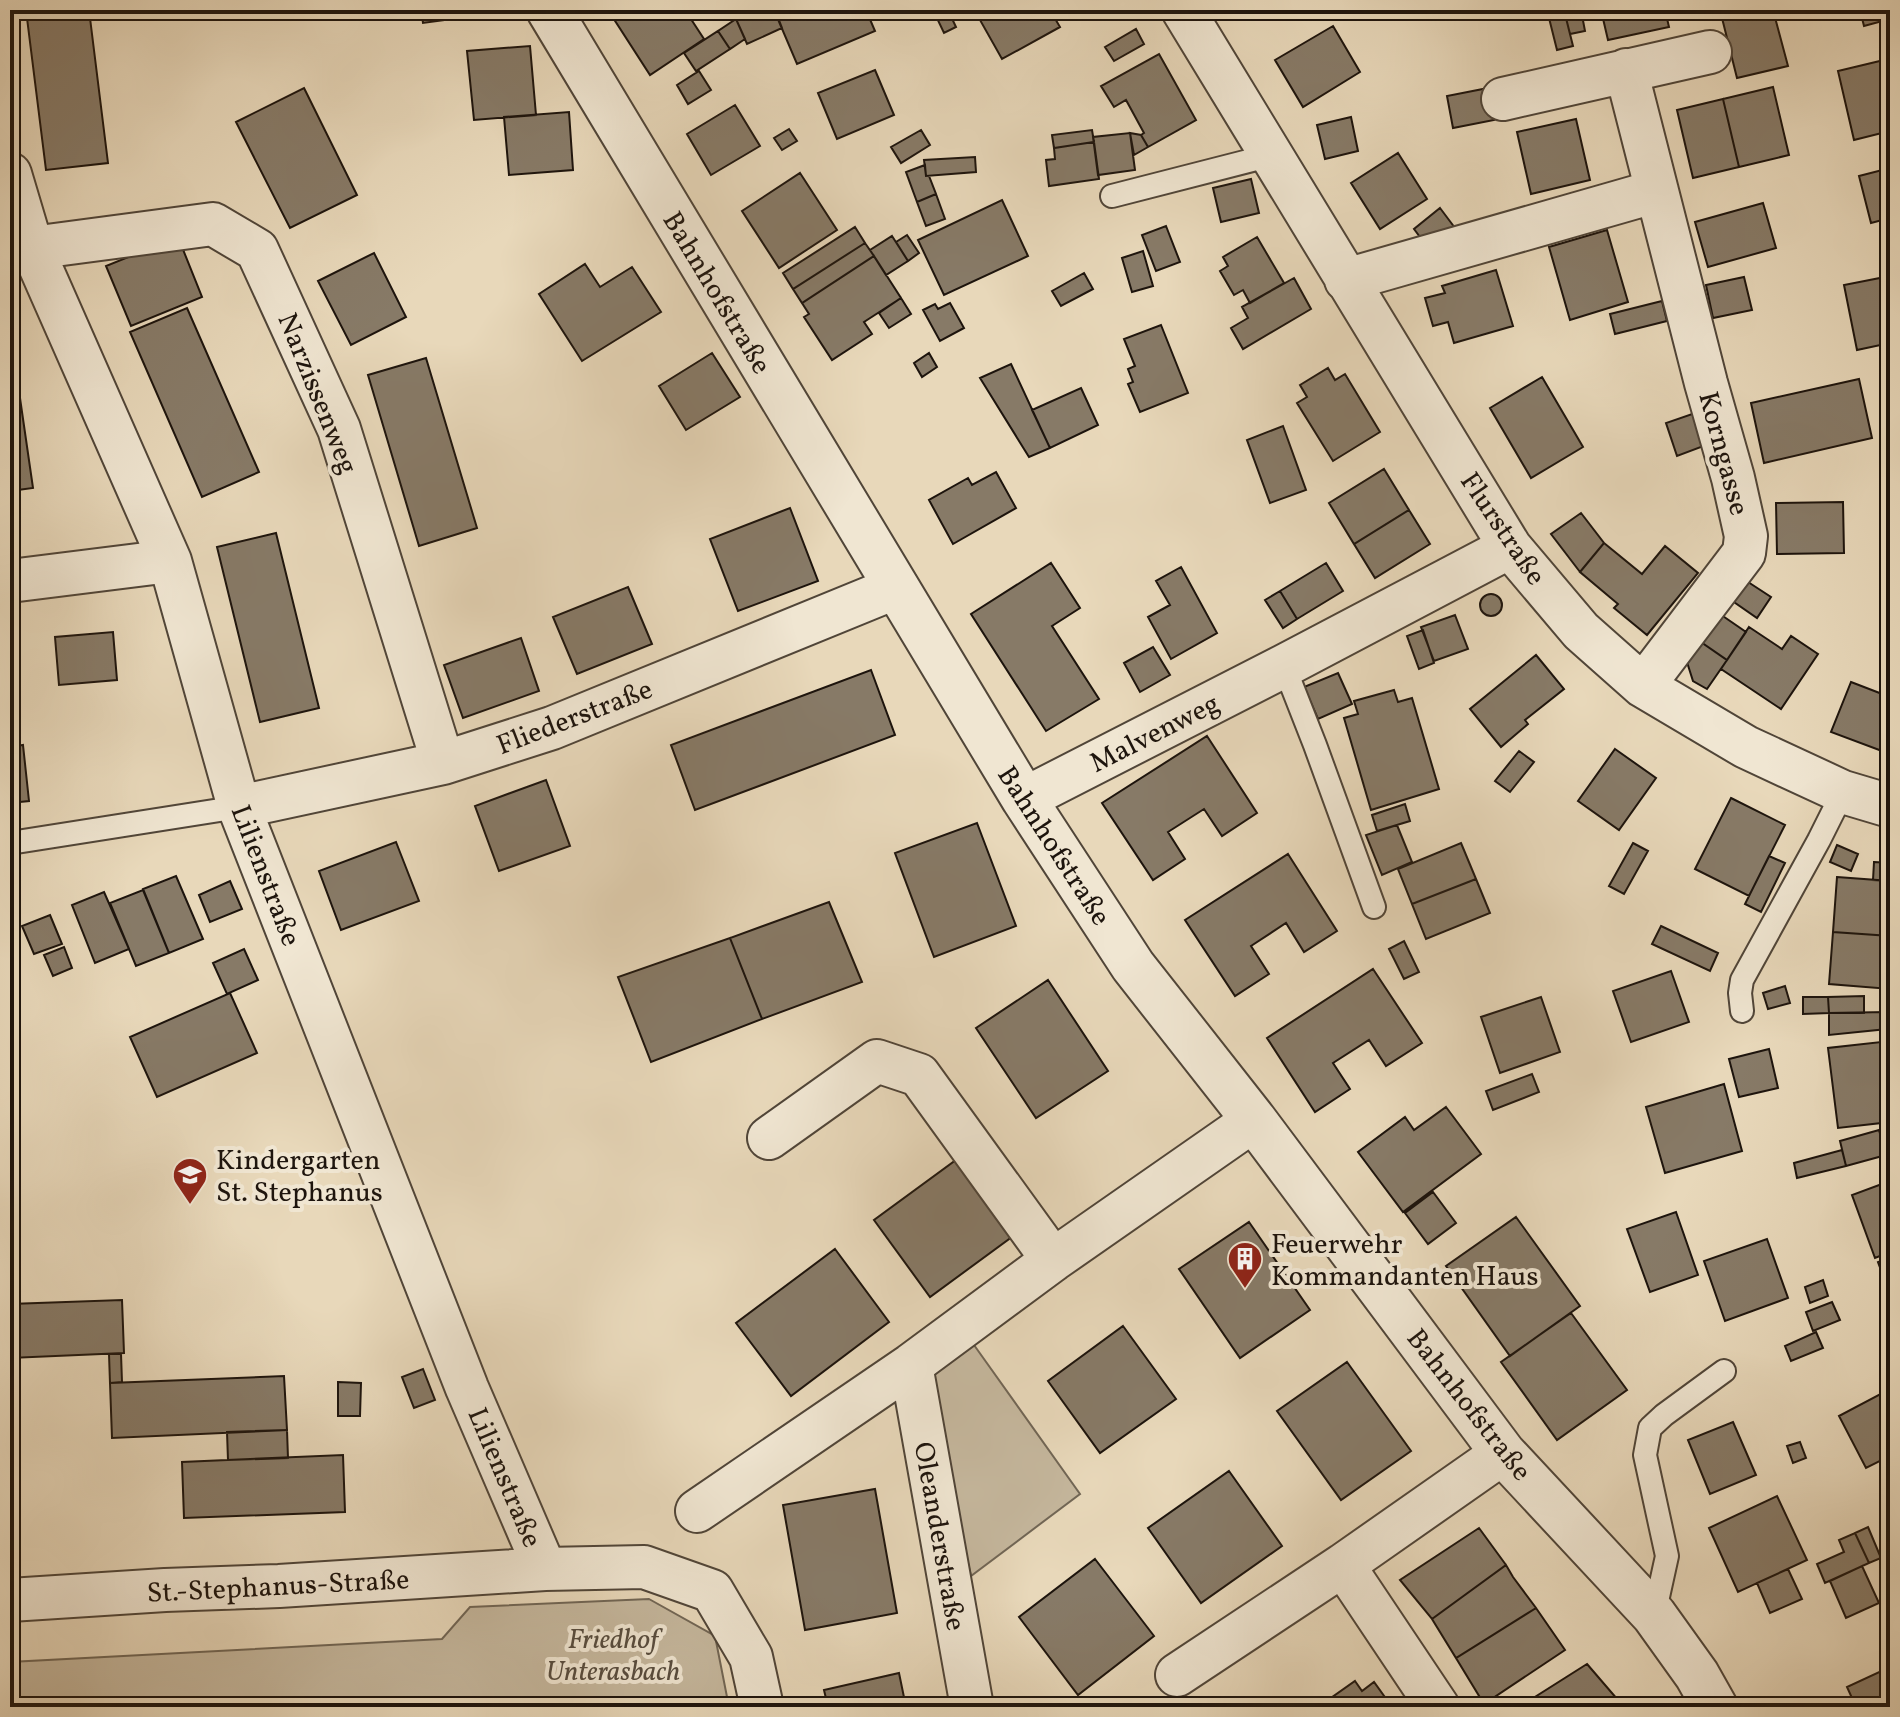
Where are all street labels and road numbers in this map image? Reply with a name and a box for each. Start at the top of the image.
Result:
street label: Bahnhofstraße [652,205,780,382]
street label: Narzissenweg [267,307,367,480]
street label: Korngasse [1687,387,1758,520]
street label: Flurstraße [1450,465,1554,594]
street label: Fliederstraße [491,671,658,766]
street label: Malvenweg [1084,685,1227,784]
street label: Bahnhofstraße [987,759,1119,934]
street label: Lilienstraße [220,800,309,952]
street label: Bahnhofstraße [1396,1321,1540,1490]
street label: Lilienstraße [457,1402,551,1554]
street label: Oleanderstraße [903,1439,974,1634]
street label: St.-Stephanus-Straße [146,1561,410,1614]

